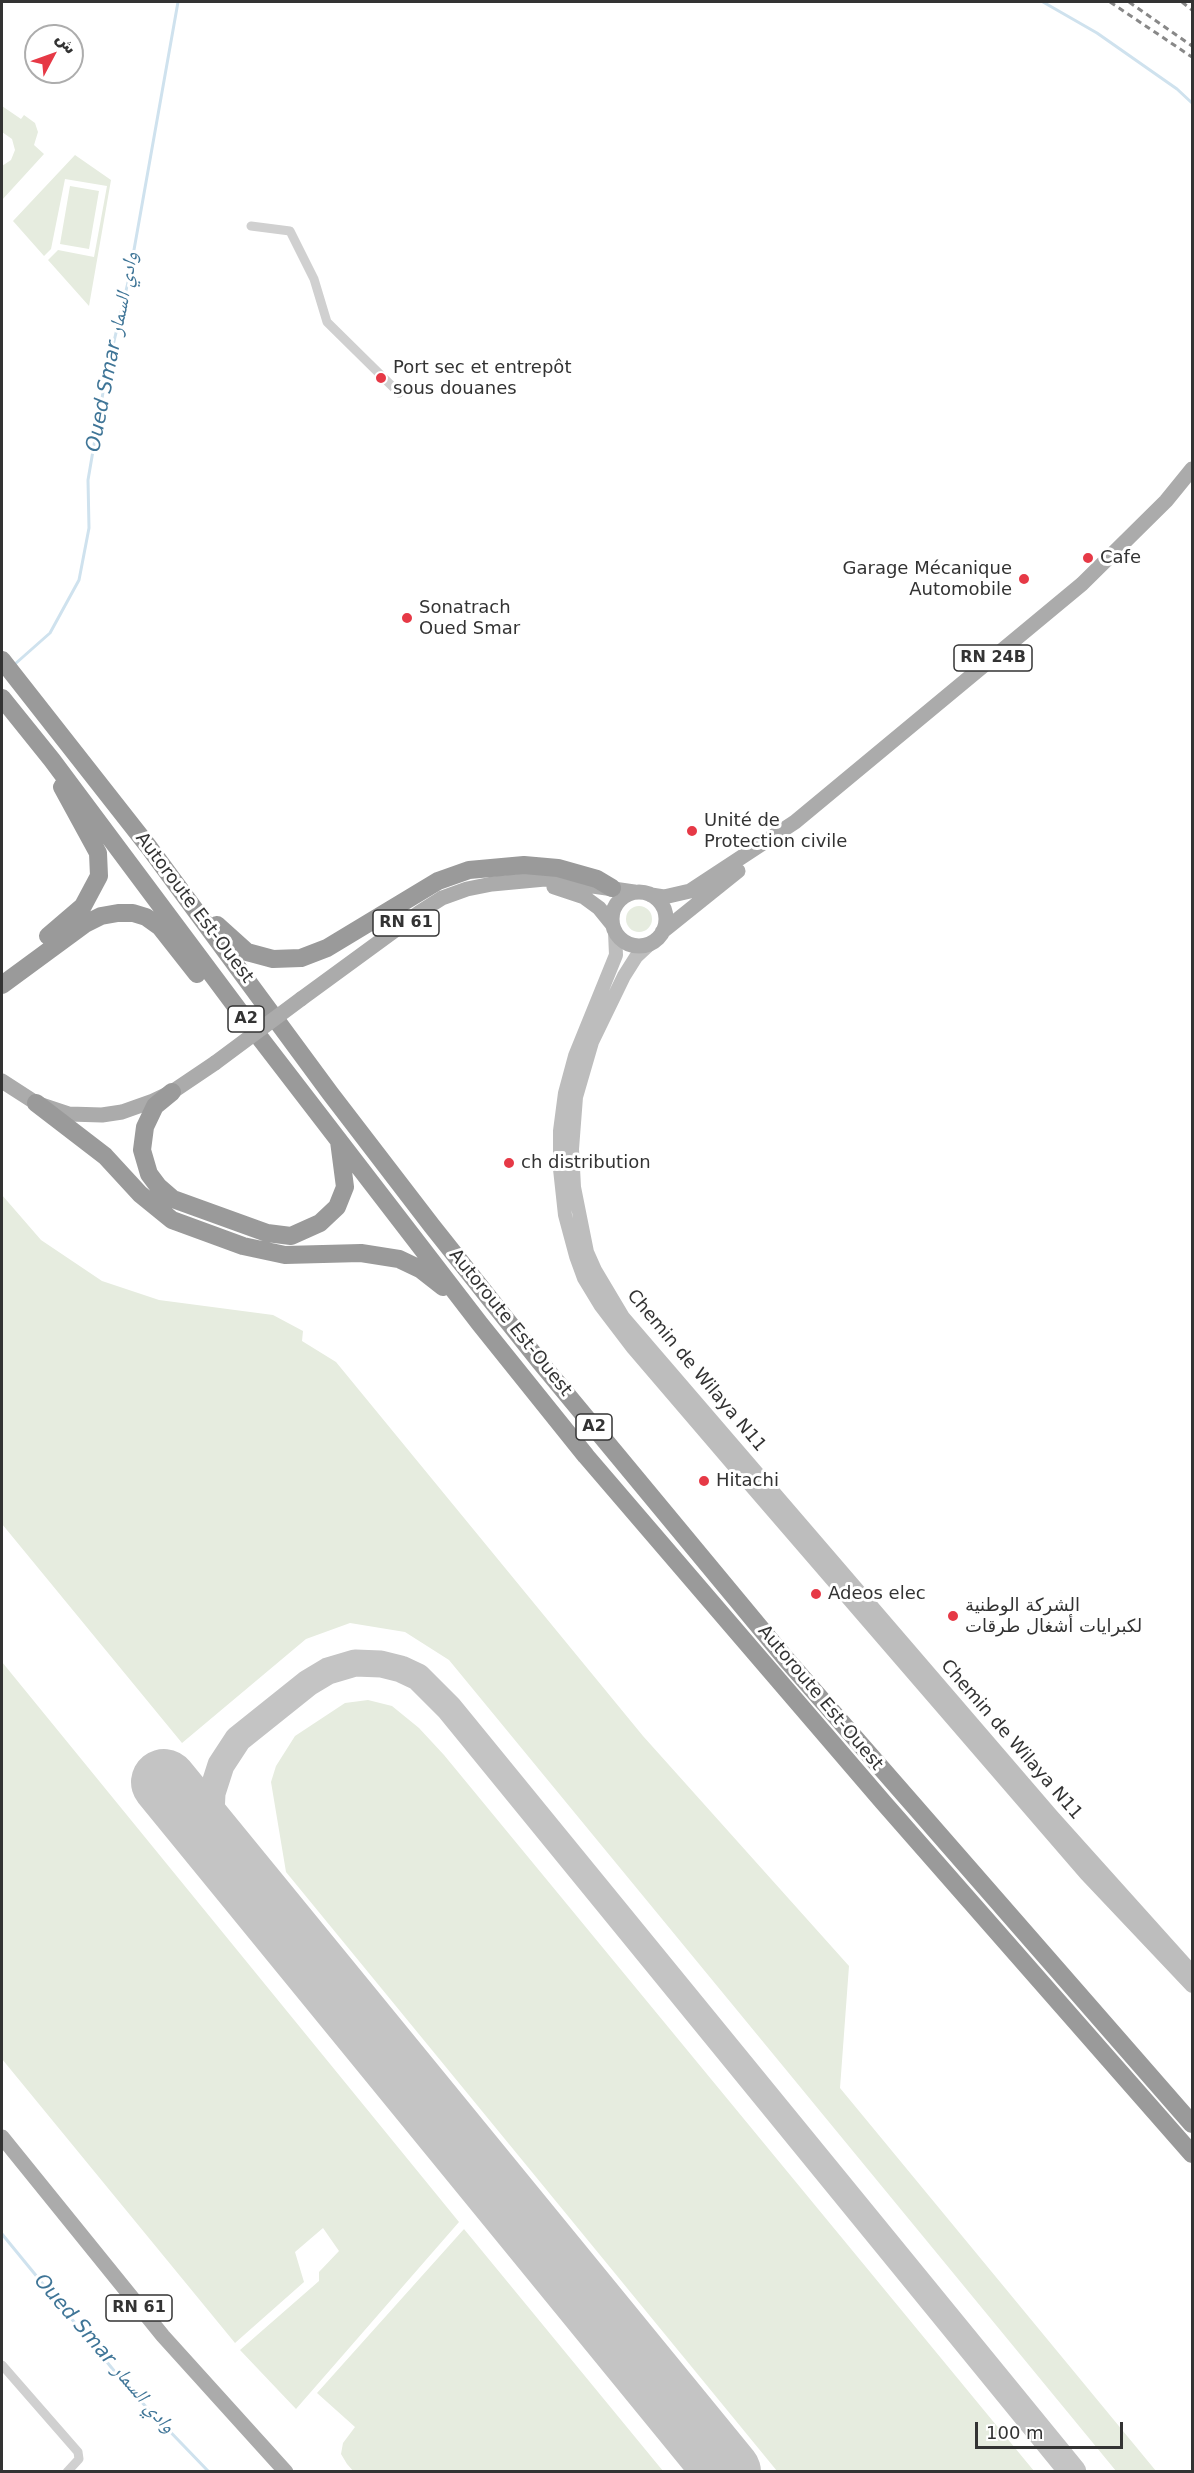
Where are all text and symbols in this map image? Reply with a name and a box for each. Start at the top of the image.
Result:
north arrow [24,24,84,84]
text: ش [52,29,81,58]
water label: Oued Smar وادي السمار [82,250,144,454]
place label: Port sec et entrepôt sous douanes [393,357,571,400]
marker: Port sec et entrepôt sous douanes [374,371,388,385]
place label: Cafe [1100,547,1141,569]
marker: Cafe [1081,551,1095,565]
place label: Garage Mécanique Automobile [843,558,1012,600]
marker: Garage Mécanique Automobile [1017,572,1031,586]
place label: Sonatrach Oued Smar [419,597,520,640]
marker: Sonatrach Oued Smar [400,611,414,625]
road number: RN 24B [954,645,1032,671]
place label: Unité de Protection civile [704,810,847,852]
marker: Unité de Protection civile [685,824,699,838]
street label: Autoroute Est-Ouest [130,828,258,988]
road number: RN 61 [373,910,439,936]
road number: A2 [228,1006,264,1032]
place label: ch distribution [521,1152,651,1174]
marker: ch distribution [502,1156,516,1170]
street label: Autoroute Est-Ouest [444,1245,576,1401]
street label: Chemin de Wilaya N11 [622,1285,770,1457]
road number: A2 [576,1414,612,1440]
place label: Hitachi [716,1470,779,1492]
marker: Hitachi [697,1474,711,1488]
place label: Adeos elec [828,1583,926,1605]
marker: Adeos elec [809,1587,823,1601]
place label: الشركة الوطنية لكبرايات أشغال طرقات [965,1595,1142,1638]
marker: الشركة الوطنية لكبرايات أشغال طرقات [946,1609,960,1623]
street label: Autoroute Est-Ouest [753,1621,887,1775]
street label: Chemin de Wilaya N11 [936,1656,1086,1824]
water label: Oued Smar وادي السمار [28,2269,180,2439]
road number: RN 61 [106,2295,172,2321]
scale bar [978,2410,1126,2448]
text: 100 m [986,2422,1044,2443]

